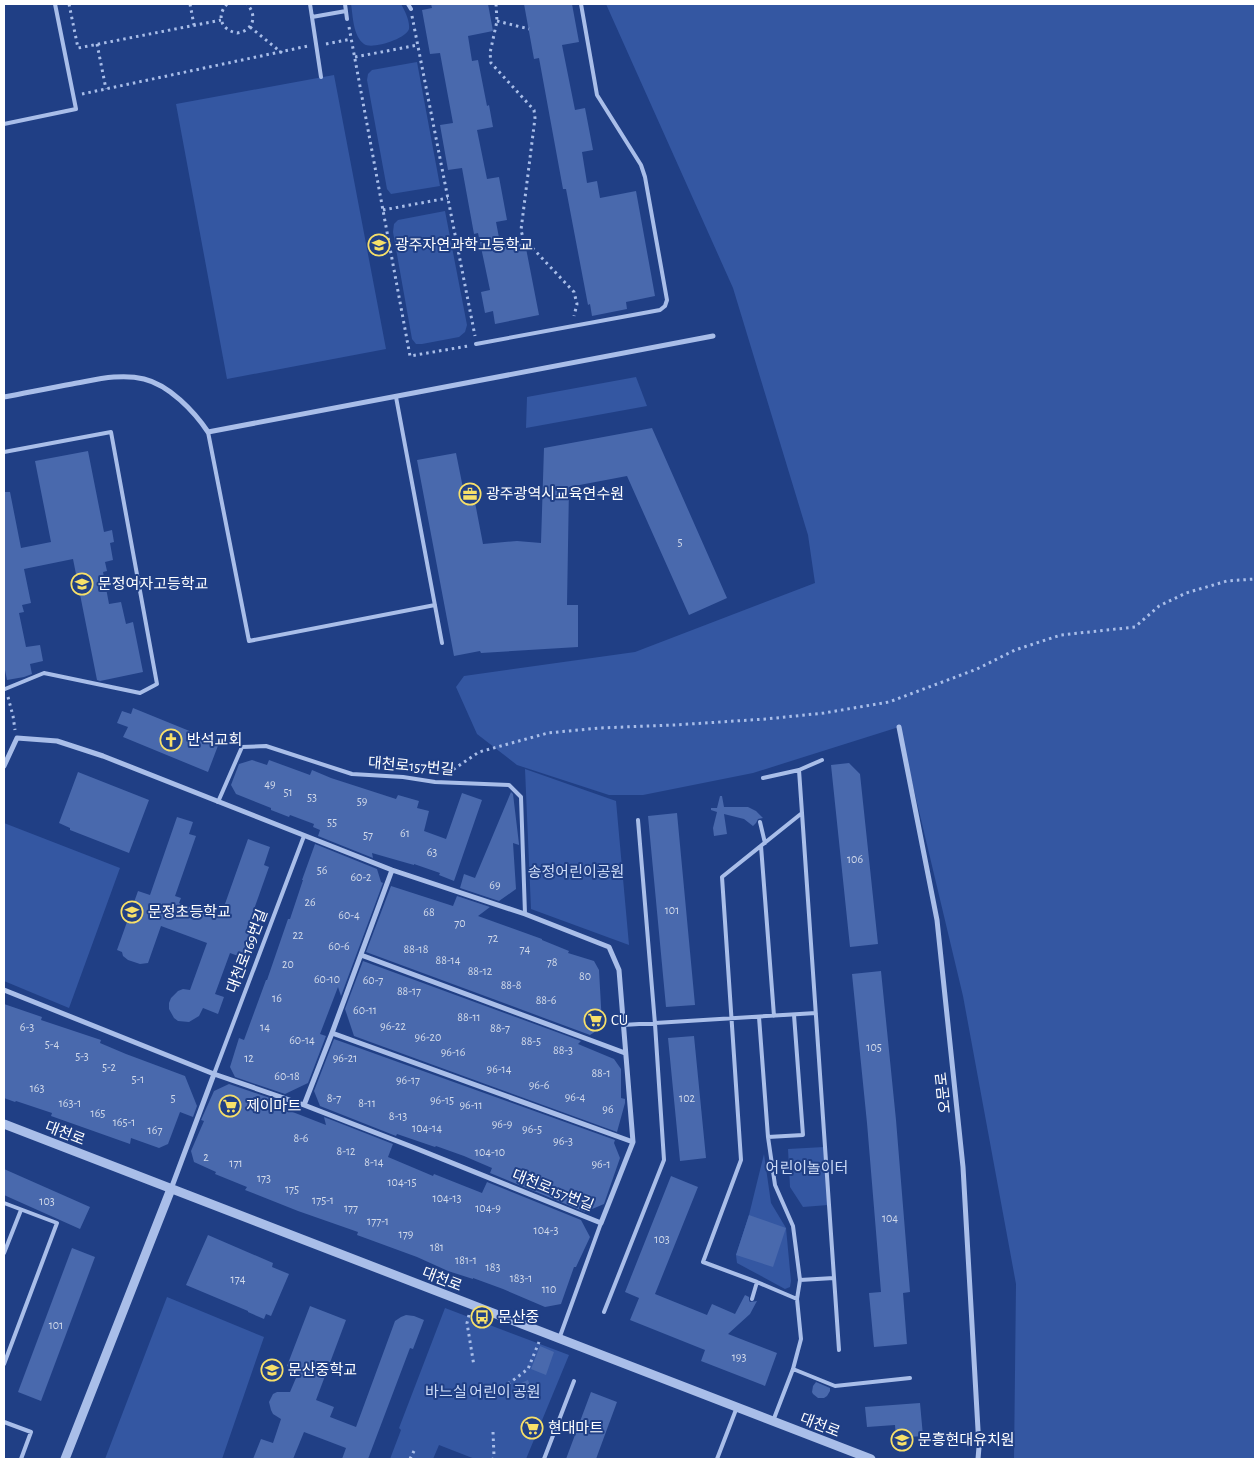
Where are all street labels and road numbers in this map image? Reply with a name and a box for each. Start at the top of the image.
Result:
street label: 대천로157번길 [367,753,455,778]
street label: 대천로169번길 [223,907,270,995]
street label: 오문로 [934,1072,953,1114]
street label: 대천로 [43,1117,88,1148]
street label: 대천로157번길 [510,1165,597,1214]
street label: 대천로 [420,1263,465,1294]
street label: 대천로 [798,1409,843,1440]

